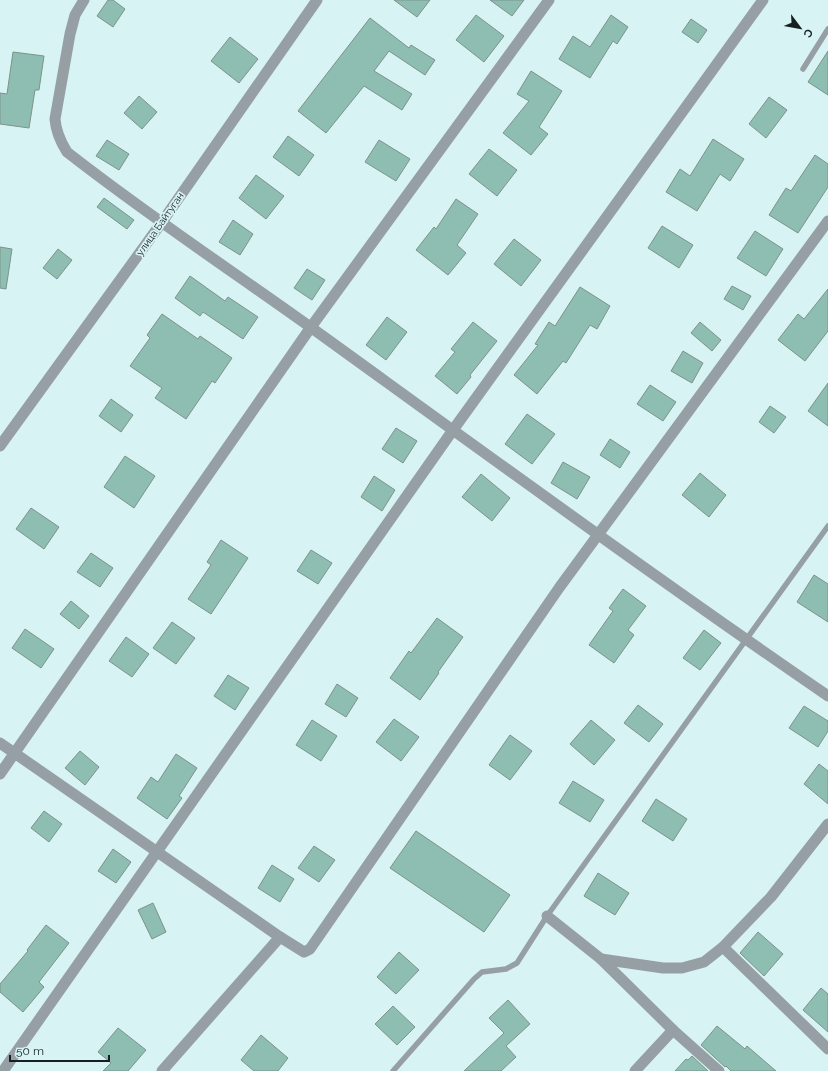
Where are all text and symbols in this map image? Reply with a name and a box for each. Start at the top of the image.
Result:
north arrow [780,8,820,48]
text: С [800,26,816,40]
street label: улица Байтуган [134,190,186,258]
scale bar [10,1037,109,1063]
text: 50 m [16,1044,44,1058]

